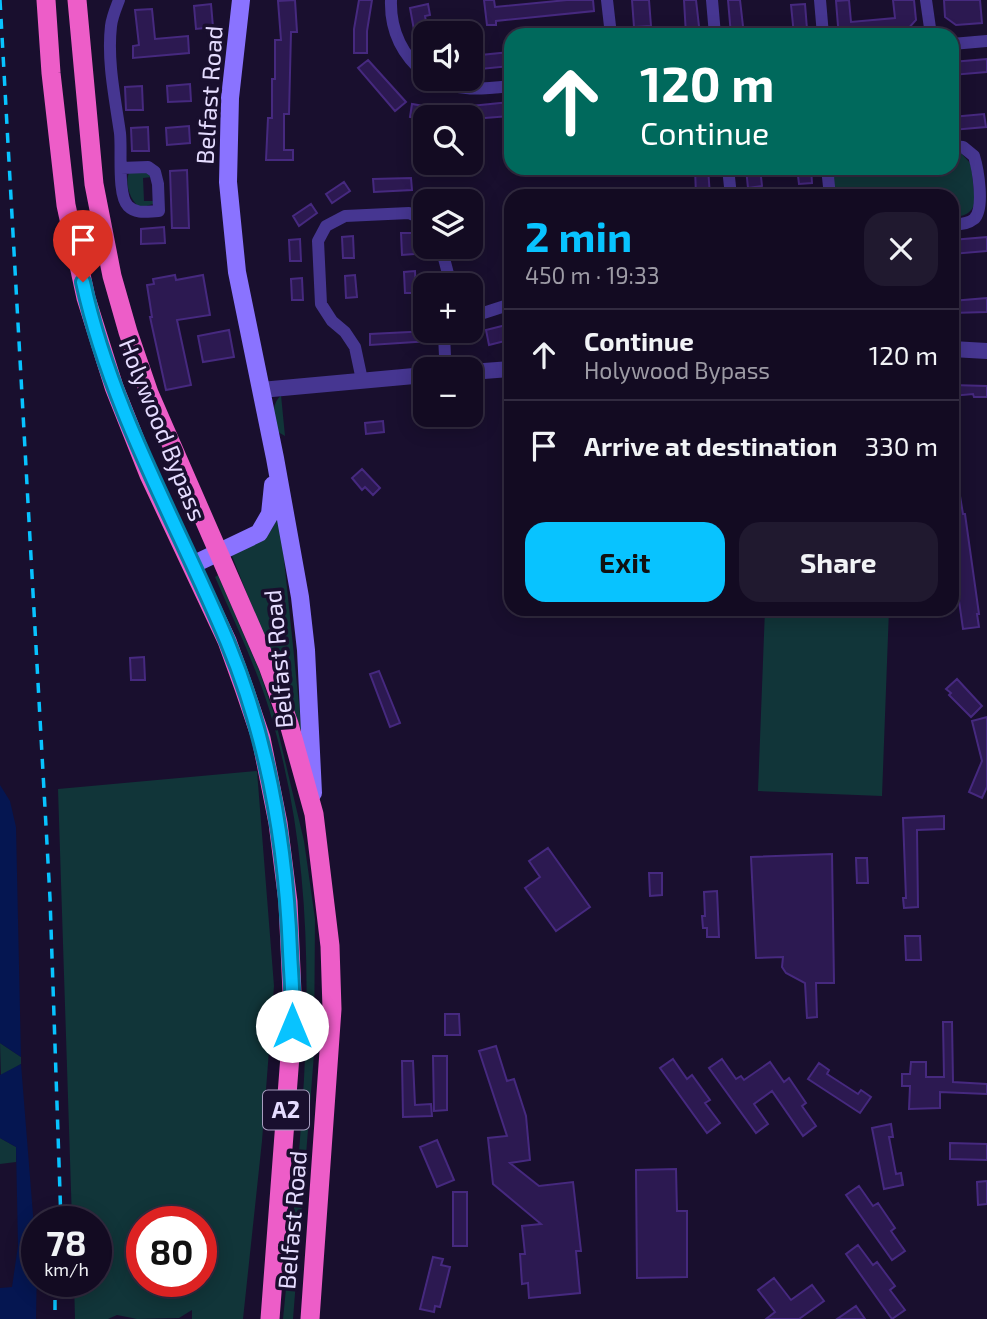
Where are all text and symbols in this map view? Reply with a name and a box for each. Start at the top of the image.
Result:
map controls [413,21,483,427]
button: sound [413,21,483,91]
street label: Belfast Road [189,25,228,165]
text: 120 m [640,53,774,112]
icon: ahead [525,56,616,147]
button: search [413,105,483,175]
text: Continue [640,113,769,151]
button: layers [413,189,483,259]
pin [53,210,113,282]
text: 2 min [525,210,632,260]
button: close [864,212,938,286]
icon: arrive [64,221,102,259]
text: 450 m · 19:33 [525,261,660,289]
button: + [413,273,483,343]
text: Continue [584,325,694,356]
street label: Holywood Bypass [114,334,213,525]
icon: ahead [525,336,563,374]
text: 120 m [869,339,938,370]
text: Holywood Bypass [584,356,770,384]
button: − [413,357,483,427]
icon: arrive [525,427,563,465]
text: Arrive at destination [584,430,837,461]
text: 330 m [865,430,938,461]
button: Exit [525,522,725,602]
button: Share [739,522,938,602]
street label: Belfast Road [257,589,298,730]
position arrow [255,989,329,1063]
road number: A2 [263,1091,309,1130]
street label: Belfast Road [271,1149,312,1290]
speed limit sign: 80 [126,1206,217,1297]
text: 78 [46,1221,87,1263]
text: km/h [44,1258,89,1280]

